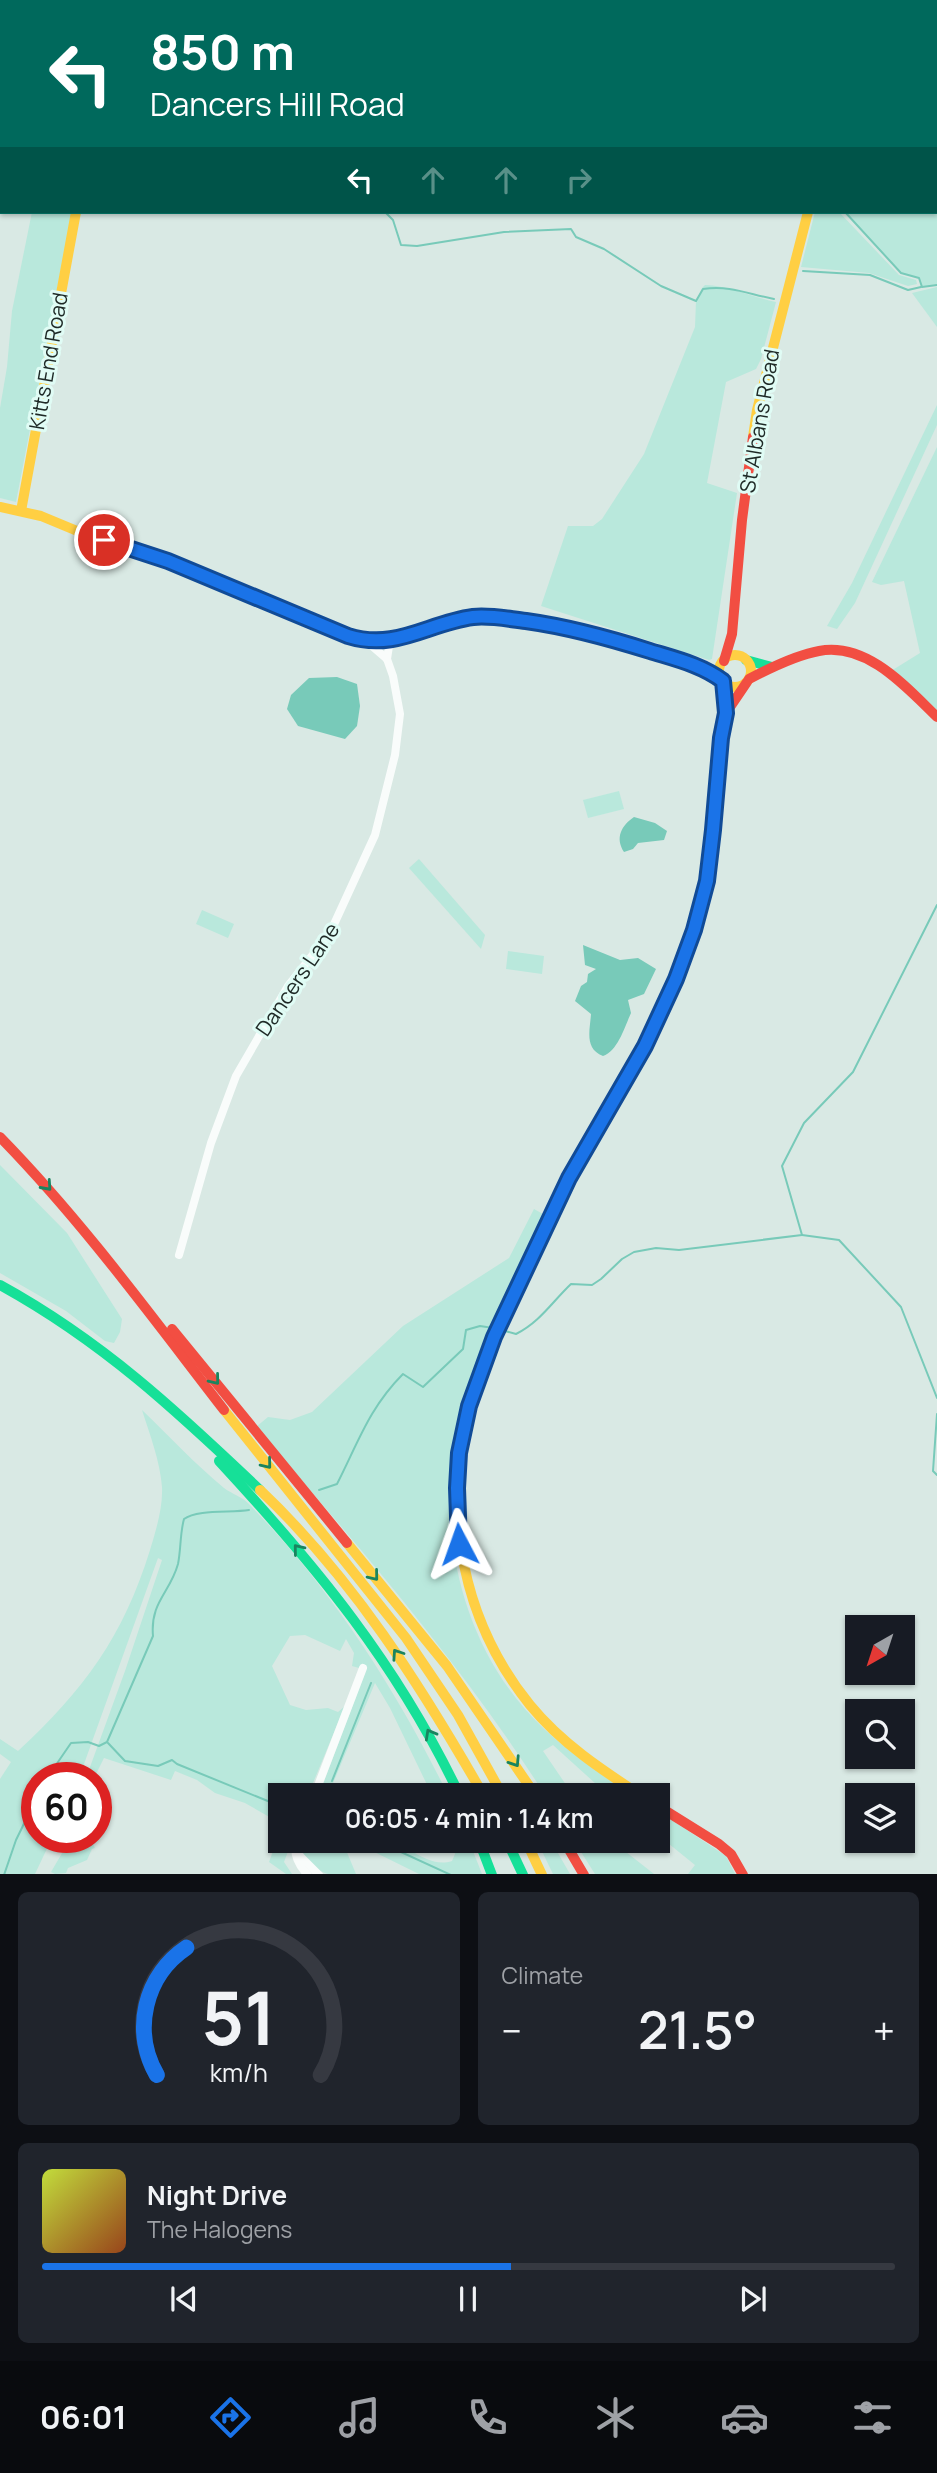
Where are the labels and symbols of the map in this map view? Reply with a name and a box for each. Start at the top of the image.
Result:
street label: Kitts End Road [22,290,74,432]
street label: St Albans Road [733,347,785,495]
pin [74,510,134,570]
street label: Dancers Lane [249,917,345,1041]
one-way arrow [39,1178,51,1191]
one-way arrow [206,1373,219,1385]
one-way arrow [259,1456,271,1469]
position arrow [422,1507,496,1581]
one-way arrow [294,1545,306,1558]
one-way arrow [365,1568,378,1580]
north arrow [845,1615,915,1685]
one-way arrow [393,1649,405,1662]
one-way arrow [425,1729,439,1741]
one-way arrow [506,1754,519,1767]
speed limit sign: 60 [21,1762,112,1853]

